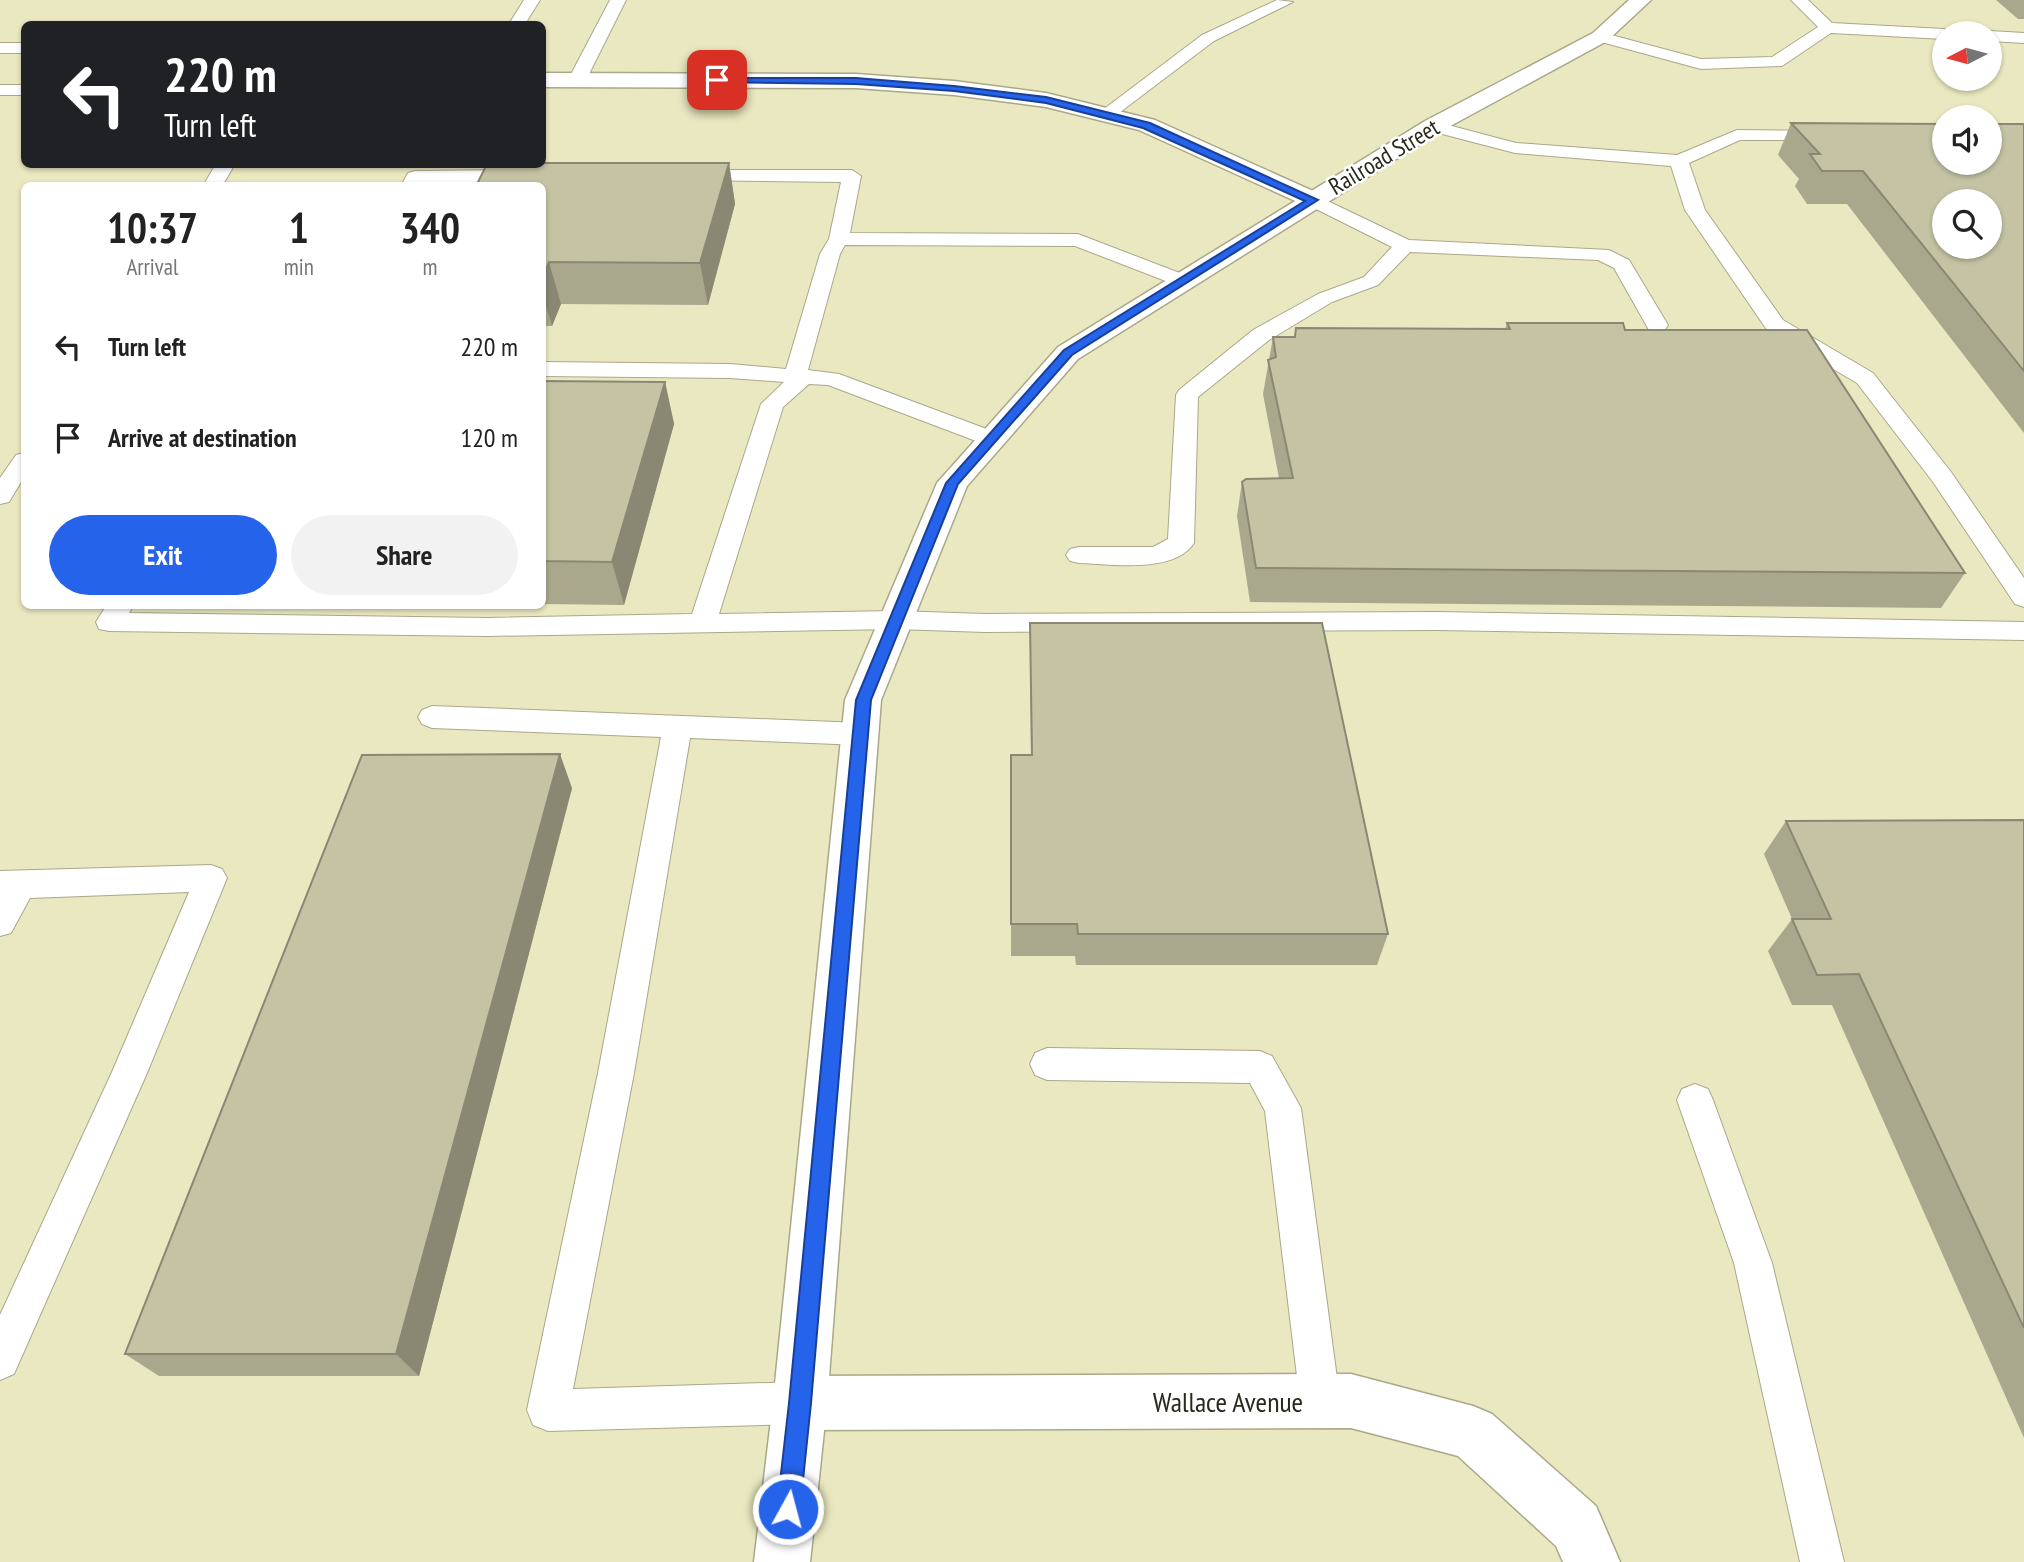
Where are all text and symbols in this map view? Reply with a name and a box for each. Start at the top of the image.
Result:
north arrow [1932,21,2002,91]
map controls [1932,21,2002,259]
text: 220 m [164,42,277,106]
icon: left [49,49,140,140]
pin [687,50,747,110]
icon: arrive [698,61,736,99]
text: Turn left [164,104,256,146]
button: sound [1932,105,2002,175]
street label: Railroad Street [1323,111,1445,202]
button: search [1932,189,2002,259]
text: 10:37 [107,200,198,255]
text: 1 [289,200,309,255]
text: 340 [400,200,460,255]
text: Arrival [126,252,178,281]
text: min [284,252,314,281]
text: m [422,252,437,281]
icon: left [49,328,87,366]
text: Turn left [108,330,186,363]
text: 220 m [460,330,518,363]
icon: arrive [49,419,87,457]
text: Arrive at destination [108,421,297,454]
text: 120 m [460,421,518,454]
button: Exit [49,515,277,595]
button: Share [291,515,518,595]
street label: Wallace Avenue [1153,1383,1303,1420]
position arrow [751,1472,825,1546]

